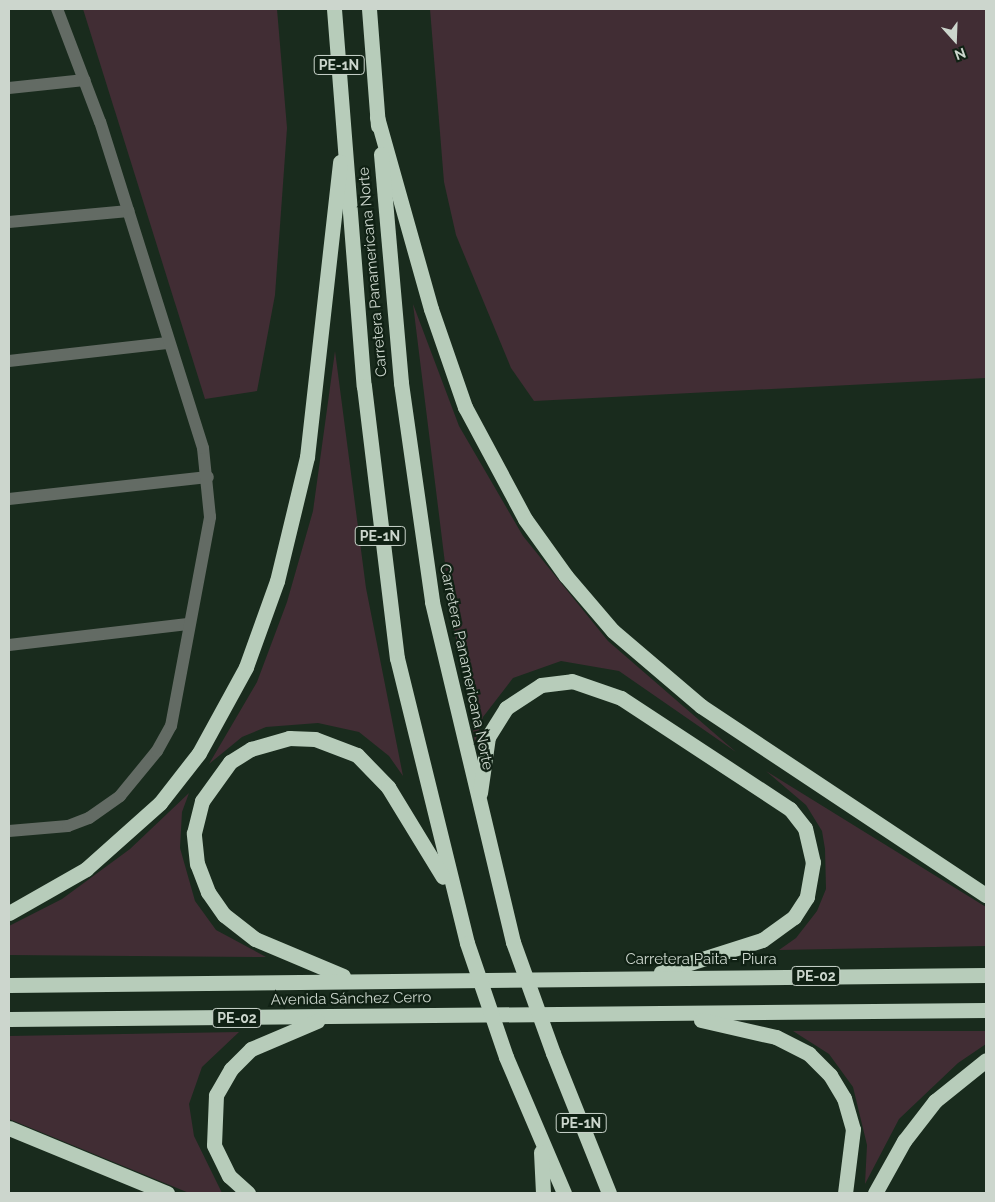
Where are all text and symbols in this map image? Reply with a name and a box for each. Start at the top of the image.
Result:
north arrow [930,15,980,65]
text: N [952,45,968,63]
road number: PE-1N [313,54,365,76]
street label: Carretera Panamericana Norte [355,166,391,378]
road number: PE-1N [354,524,406,548]
street label: Carretera Panamericana Norte [435,562,497,772]
street label: Carretera Paita - Piura [625,951,777,969]
road number: PE-02 [791,964,841,988]
street label: Avenida Sánchez Cerro [270,989,432,1009]
road number: PE-02 [212,1006,262,1030]
road number: PE-1N [555,1112,607,1134]

